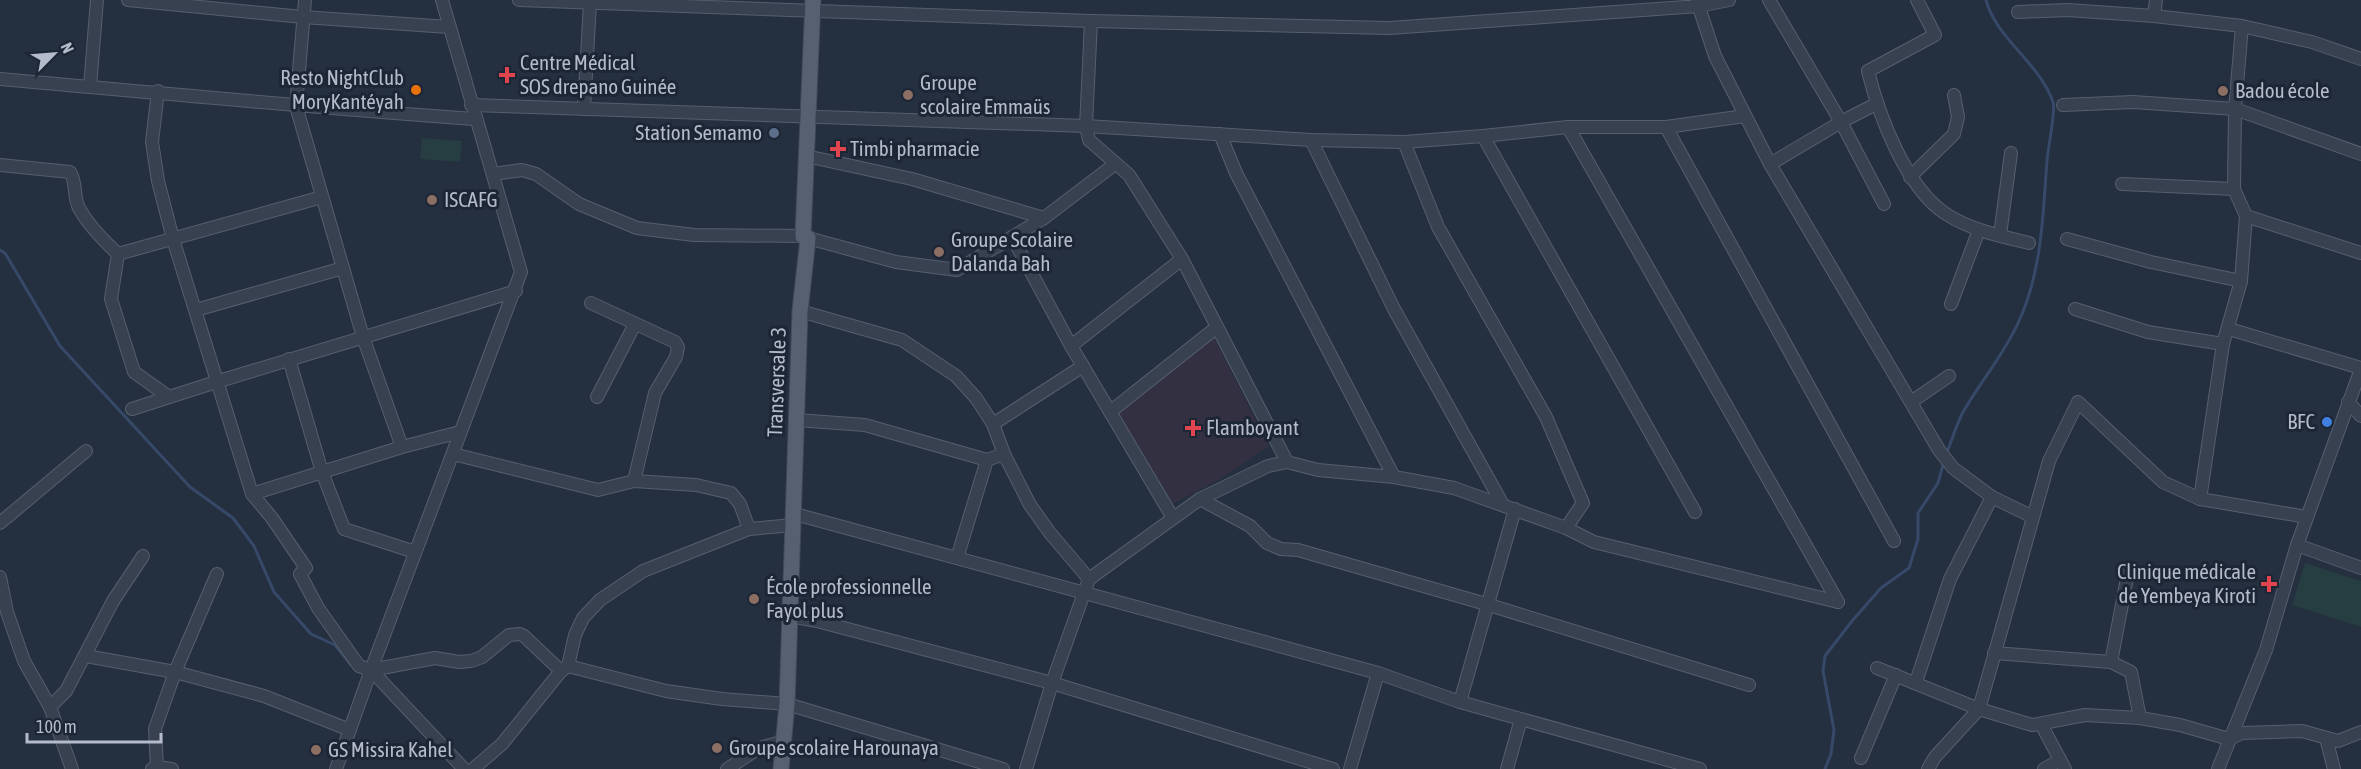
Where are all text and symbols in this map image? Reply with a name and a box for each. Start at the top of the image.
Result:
north arrow [24,24,84,84]
text: N [57,40,78,56]
place label: Centre Médical SOS drepano Guinée [520,50,676,98]
place label: Resto NightClub MoryKantéyah [280,65,404,113]
marker: Centre Médical SOS drepano Guinée [498,66,516,84]
place label: Groupe scolaire Emmaüs [920,70,1050,118]
place label: Badou école [2235,78,2330,102]
marker: Resto NightClub MoryKantéyah [409,83,423,97]
marker: Badou école [2216,84,2230,98]
marker: Groupe scolaire Emmaüs [901,88,915,102]
place label: Station Semamo [635,120,762,144]
marker: Station Semamo [767,126,781,140]
place label: Timbi pharmacie [850,136,980,160]
marker: Timbi pharmacie [831,142,845,156]
place label: ISCAFG [444,187,498,211]
marker: ISCAFG [425,193,439,207]
place label: Groupe Scolaire Dalanda Bah [951,227,1073,275]
marker: Groupe Scolaire Dalanda Bah [932,245,946,259]
street label: Transversale 3 [762,327,790,437]
place label: BFC [2287,409,2316,433]
place label: Flamboyant [1206,415,1299,439]
marker: BFC [2320,415,2334,429]
marker: Flamboyant [1184,419,1202,437]
place label: Clinique médicale de Yembeya Kiroti [2117,559,2256,607]
place label: École professionnelle Fayol plus [766,574,932,622]
marker: Clinique médicale de Yembeya Kiroti [2260,575,2278,593]
marker: École professionnelle Fayol plus [747,592,761,606]
scale bar [27,706,160,744]
text: 100 m [36,716,77,737]
place label: Groupe scolaire Harounaya [729,735,939,759]
place label: GS Missira Kahel [328,737,453,761]
marker: Groupe scolaire Harounaya [710,741,724,755]
marker: GS Missira Kahel [309,743,323,757]

